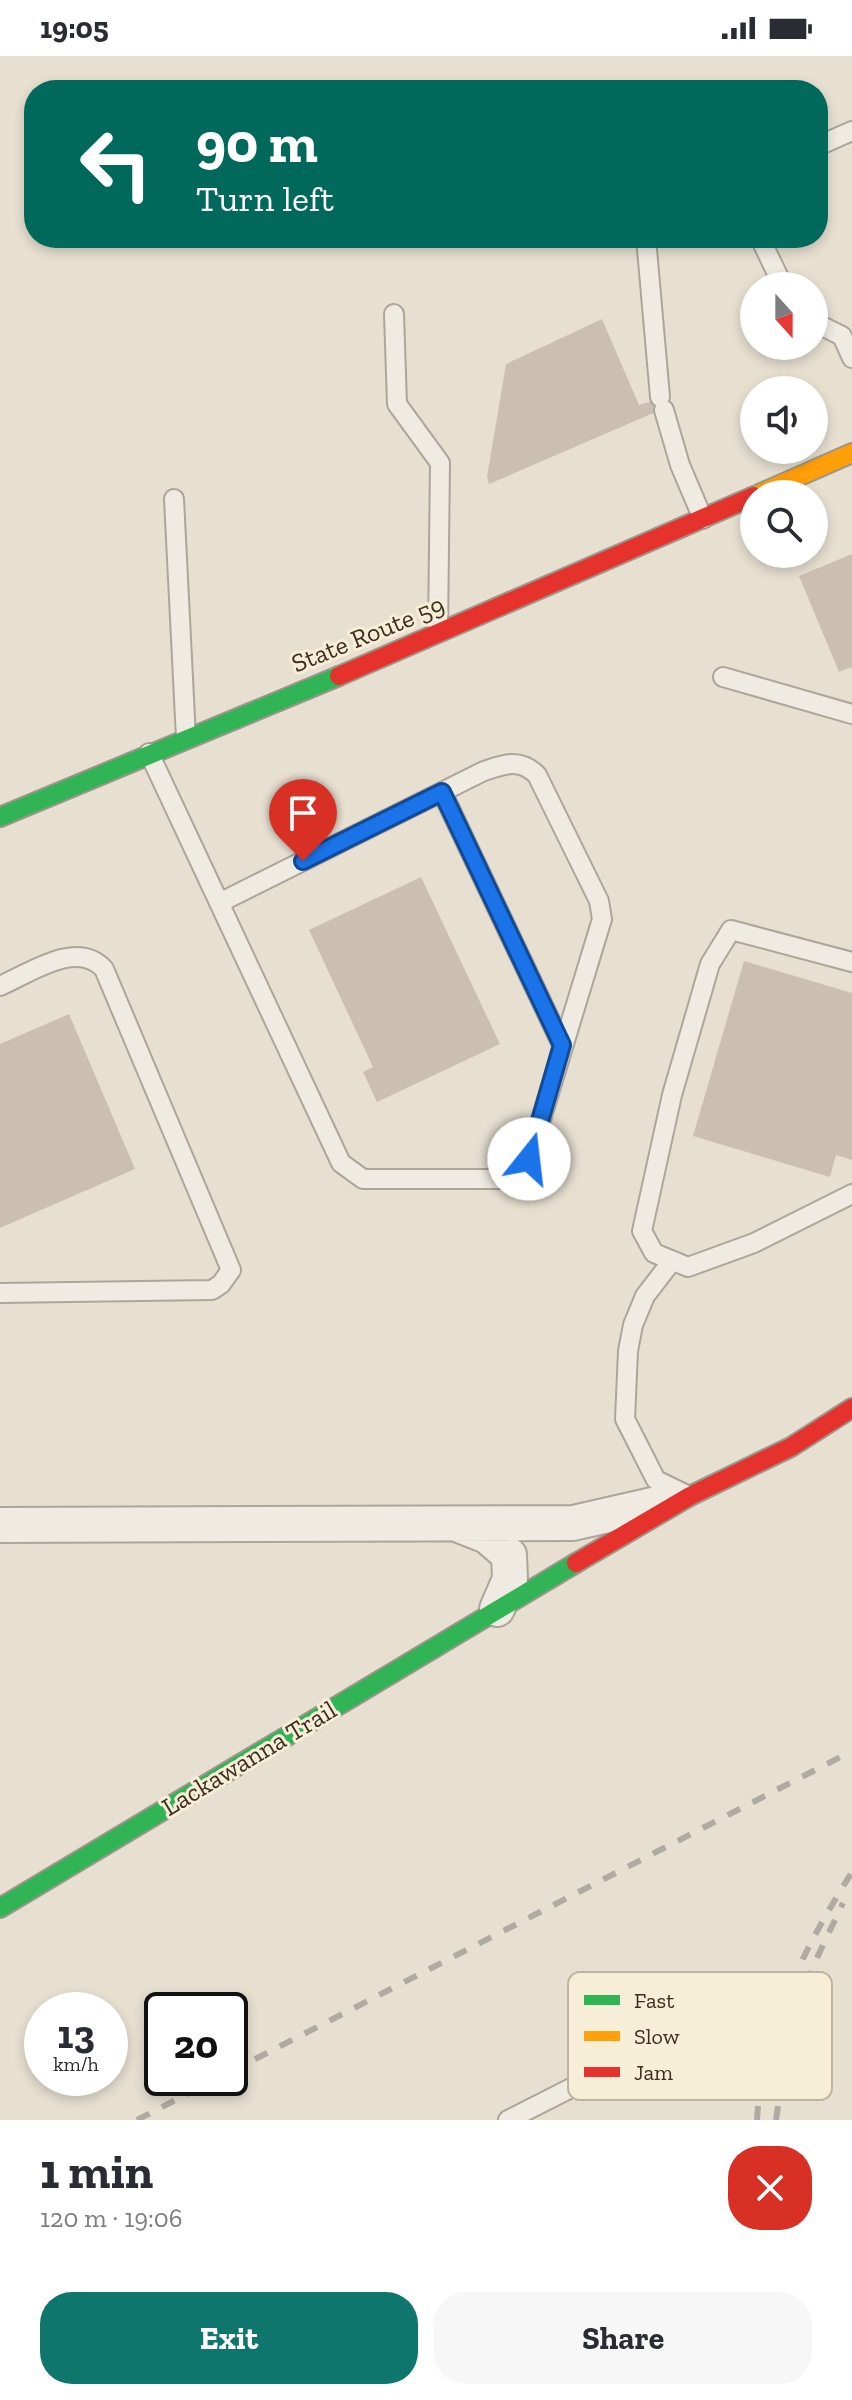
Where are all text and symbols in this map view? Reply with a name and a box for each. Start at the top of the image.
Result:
text: 19:05 [40,10,109,46]
text: 90 m [196,109,318,176]
icon: left [64,112,168,216]
text: Turn left [196,177,334,220]
north arrow [740,272,828,360]
map controls [740,272,828,568]
button: sound [740,376,828,464]
button: search [740,480,828,568]
street label: State Route 59 [287,589,449,679]
pin [269,779,337,861]
icon: arrive [281,791,325,835]
position arrow [487,1117,571,1201]
street label: Lackawanna Trail [156,1693,342,1823]
legend [568,1972,832,2100]
text: Fast [634,1987,675,2014]
speed limit sign: 20 [144,1992,248,2096]
text: 13 [57,2010,95,2058]
text: Slow [634,2023,680,2050]
text: km/h [53,2052,99,2076]
text: Jam [634,2059,673,2086]
text: 1 min [40,2143,153,2200]
button: close [728,2146,812,2230]
text: 120 m · 19:06 [40,2202,183,2234]
button: Exit [40,2292,418,2384]
button: Share [434,2292,812,2384]

